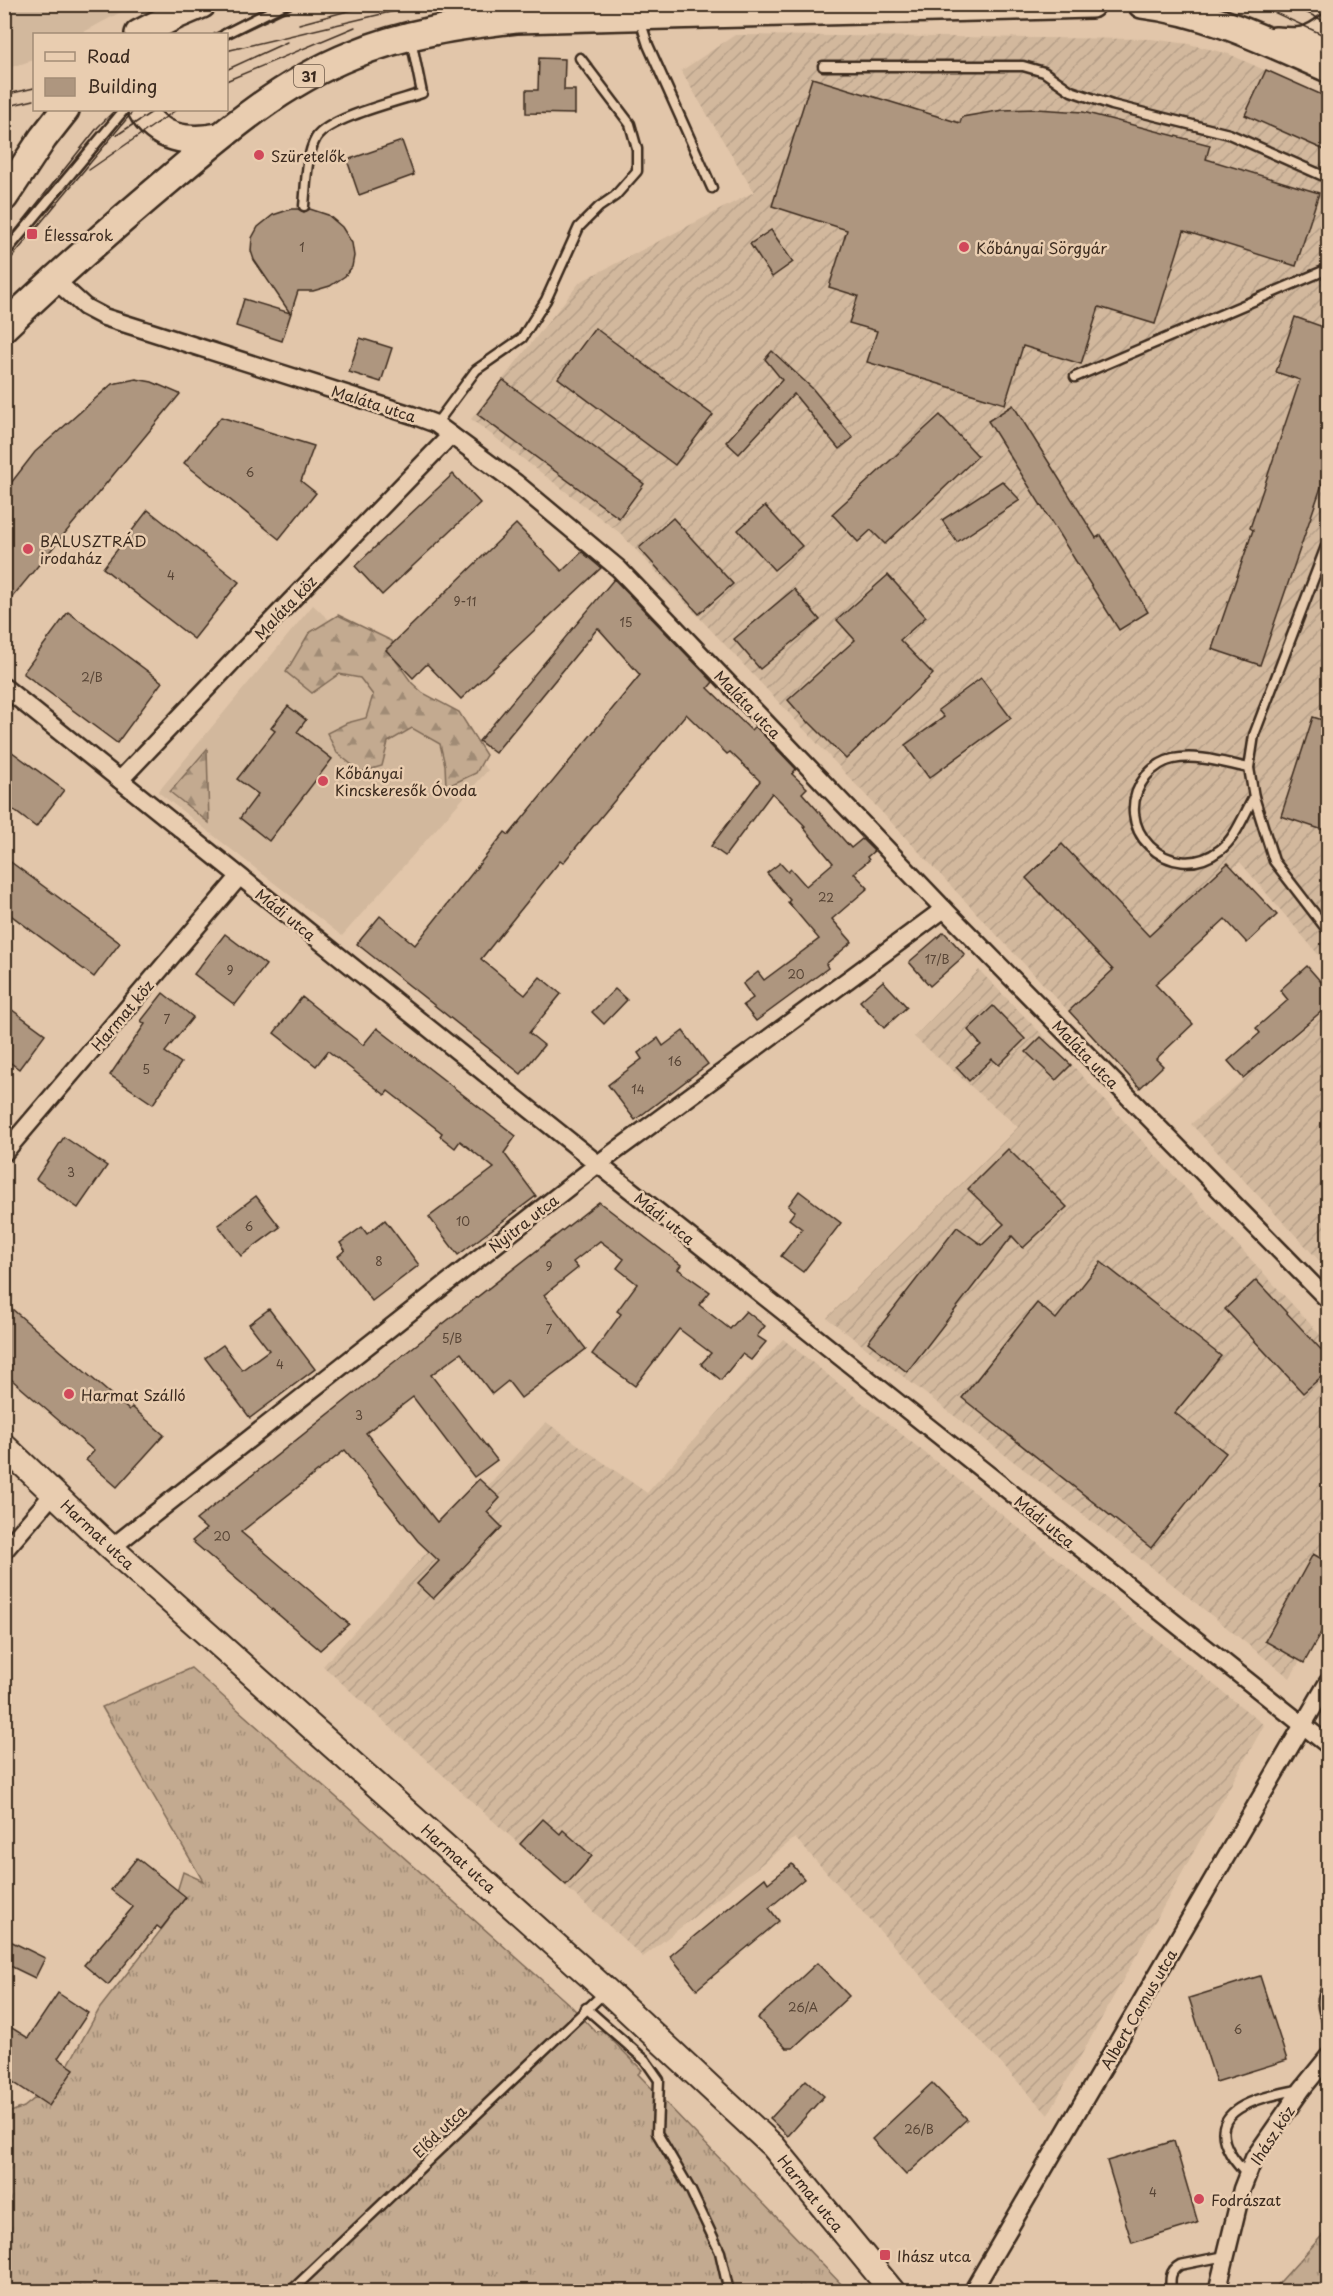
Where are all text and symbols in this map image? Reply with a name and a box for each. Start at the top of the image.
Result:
legend [33,33,228,111]
text: Road [87,42,131,69]
road number: 31 [294,65,324,87]
text: Building [87,72,157,99]
place label: Szüretelők [271,144,347,167]
marker: Szüretelők [252,148,266,162]
place label: Élessarok [44,223,114,246]
marker: Élessarok [25,227,39,241]
place label: Kőbányai Sörgyár [976,236,1107,259]
house number: 1 [299,238,305,256]
marker: Kőbányai Sörgyár [957,240,971,254]
street label: Maláta utca [329,379,420,428]
house number: 6 [246,463,254,481]
place label: BALUSZTRÁD irodaház [40,529,147,569]
marker: BALUSZTRÁD irodaház [21,542,35,556]
house number: 4 [167,566,175,584]
street label: Maláta köz [248,570,322,644]
house number: 9-11 [454,592,476,610]
house number: 15 [619,613,633,631]
street label: Maláta utca [709,665,787,744]
house number: 2/B [81,668,103,686]
place label: Kőbányai Kincskeresők Óvoda [335,761,477,801]
marker: Kőbányai Kincskeresők Óvoda [316,774,330,788]
street label: Mádi utca [251,882,321,946]
house number: 22 [818,888,834,906]
house number: 17/B [925,950,949,968]
house number: 9 [226,961,234,979]
house number: 20 [787,965,805,983]
street label: Harmat köz [85,974,159,1056]
house number: 7 [164,1010,171,1028]
street label: Maláta utca [1047,1015,1125,1094]
house number: 16 [668,1052,682,1070]
house number: 5 [142,1060,150,1078]
house number: 14 [631,1080,645,1098]
house number: 3 [67,1163,75,1181]
street label: Mádi utca [630,1186,700,1250]
street label: Nyitra utca [483,1188,563,1258]
house number: 10 [456,1212,470,1230]
house number: 6 [245,1217,253,1235]
house number: 8 [375,1252,383,1270]
house number: 9 [545,1257,553,1275]
house number: 7 [546,1320,553,1338]
house number: 5/B [442,1329,462,1347]
house number: 4 [276,1355,284,1373]
place label: Harmat Szálló [81,1383,186,1406]
marker: Harmat Szálló [62,1387,76,1401]
house number: 3 [355,1406,363,1424]
street label: Mádi utca [1010,1489,1080,1553]
street label: Harmat utca [56,1494,141,1575]
house number: 20 [213,1527,231,1545]
street label: Harmat utca [416,1818,502,1898]
street label: Albert Camus utca [1094,1944,1182,2073]
house number: 26/A [788,1998,818,2016]
house number: 6 [1234,2020,1242,2038]
street label: Előd utca [407,2099,472,2163]
street label: Ihász köz [1244,2101,1300,2169]
house number: 26/B [904,2120,934,2138]
street label: Harmat utca [772,2149,850,2237]
house number: 4 [1149,2183,1157,2201]
place label: Fodrászat [1211,2188,1281,2211]
marker: Fodrászat [1192,2192,1206,2206]
place label: Ihász utca [897,2244,972,2267]
marker: Ihász utca [878,2248,892,2262]

